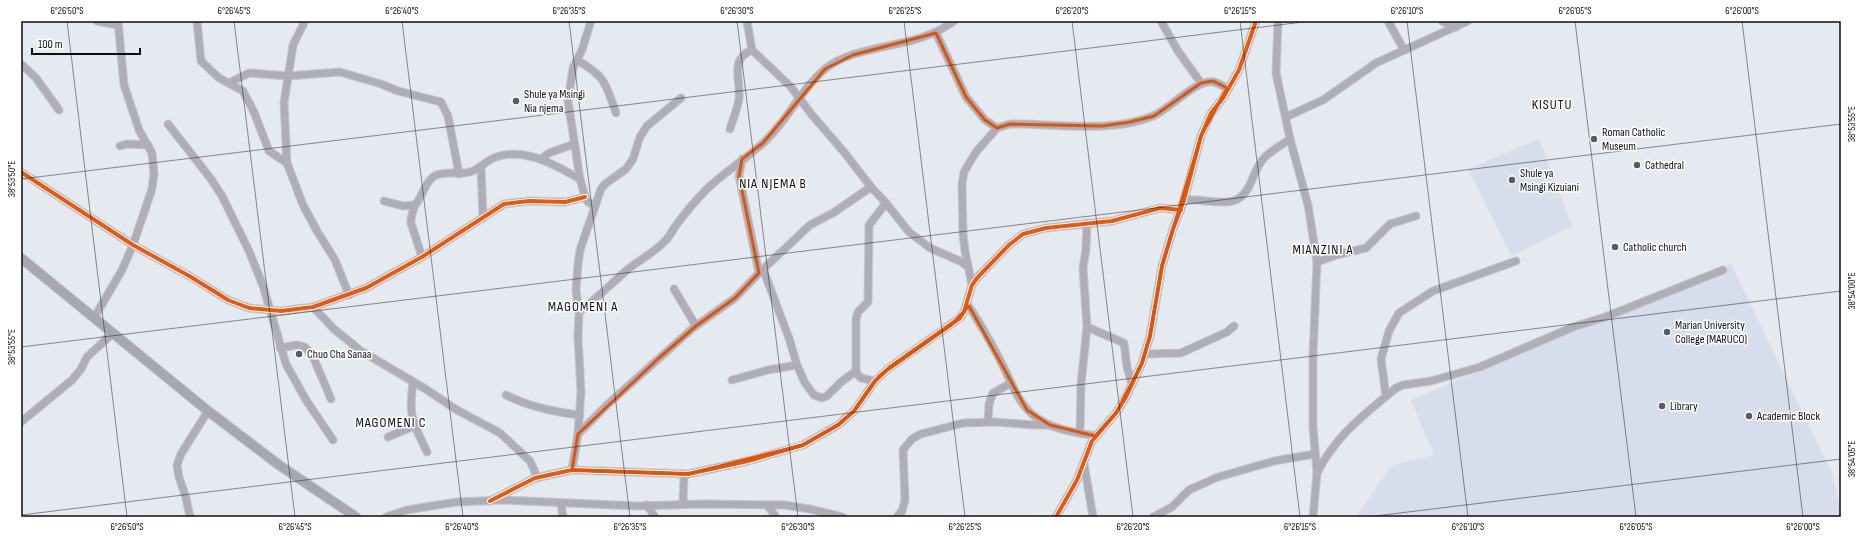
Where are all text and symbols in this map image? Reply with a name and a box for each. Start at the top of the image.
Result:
text: 6°26'50"S [50,5,84,17]
text: 6°26'45"S [218,5,250,17]
text: 6°26'40"S [385,5,419,17]
text: 6°26'35"S [553,5,585,17]
text: 6°26'30"S [720,5,754,17]
text: 6°26'25"S [889,5,921,17]
text: 6°26'20"S [1055,5,1089,17]
text: 6°26'15"S [1224,5,1256,17]
text: 6°26'10"S [1391,5,1423,17]
text: 6°26'05"S [1558,5,1592,17]
text: 6°26'00"S [1725,5,1759,17]
scale bar [32,30,140,56]
text: 100 m [38,37,63,52]
place label: Shule ya Msingi Nia njema [524,87,585,116]
marker: Shule ya Msingi Nia njema [511,96,521,106]
district label: KISUTU [1532,96,1572,113]
text: 38°53'55"E [1846,106,1858,142]
place label: Roman Catholic Museum [1602,125,1665,154]
marker: Roman Catholic Museum [1589,134,1599,144]
place label: Cathedral [1645,158,1684,173]
marker: Cathedral [1632,160,1642,170]
text: 38°53'50"E [6,161,18,197]
place label: Shule ya Msingi Kizuiani [1520,166,1579,195]
district label: NIA NJEMA B [739,175,807,192]
marker: Shule ya Msingi Kizuiani [1507,175,1517,185]
place label: Catholic church [1623,240,1687,255]
district label: MIANZINI A [1292,241,1354,258]
marker: Catholic church [1610,242,1620,252]
text: 38°54'00"E [1846,272,1858,310]
district label: MAGOMENI A [548,298,618,315]
place label: Marian University College (MARUCO) [1675,318,1747,347]
marker: Marian University College (MARUCO) [1662,327,1672,337]
text: 38°53'55"E [6,329,18,365]
place label: Chuo Cha Sanaa [307,347,372,362]
marker: Chuo Cha Sanaa [294,349,304,359]
place label: Library [1670,399,1698,414]
marker: Library [1657,401,1667,411]
place label: Academic Block [1756,409,1820,424]
marker: Academic Block [1744,411,1754,421]
district label: MAGOMENI C [355,414,427,431]
text: 38°54'05"E [1846,441,1858,477]
text: 6°26'50"S [110,521,144,533]
text: 6°26'45"S [279,521,311,533]
text: 6°26'40"S [445,521,479,533]
text: 6°26'35"S [614,521,646,533]
text: 6°26'30"S [781,521,815,533]
text: 6°26'25"S [949,521,981,533]
text: 6°26'20"S [1116,521,1150,533]
text: 6°26'15"S [1284,521,1316,533]
text: 6°26'10"S [1452,521,1484,533]
text: 6°26'05"S [1619,521,1653,533]
text: 6°26'00"S [1786,521,1820,533]

